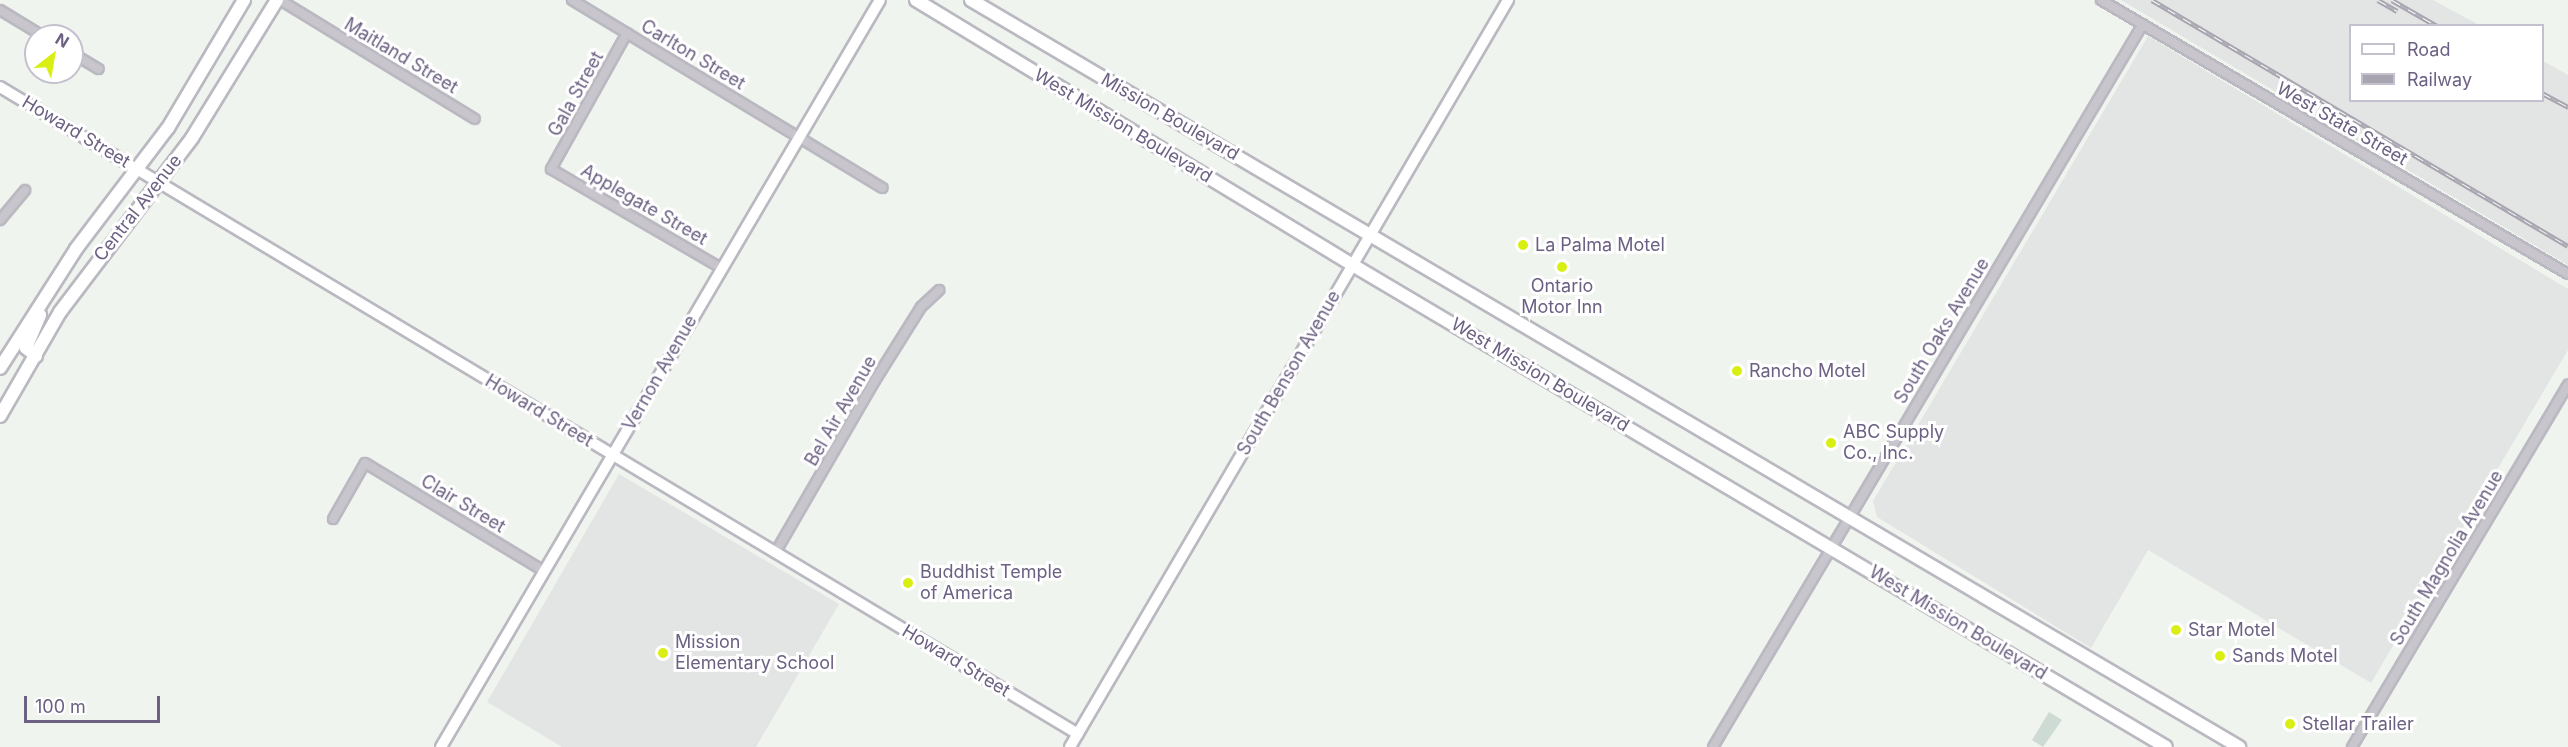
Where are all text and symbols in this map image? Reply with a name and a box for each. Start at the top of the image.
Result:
street label: Maitland Street [340,14,462,98]
street label: Carlton Street [637,15,749,95]
north arrow [24,24,84,84]
legend [2349,24,2544,102]
text: N [52,29,73,52]
text: Road [2407,39,2450,60]
street label: Gala Street [544,48,608,140]
street label: West Mission Boulevard [1030,64,1216,188]
street label: Mission Boulevard [1097,69,1243,165]
text: Railway [2407,69,2472,90]
street label: West State Street [2273,78,2411,170]
street label: Howard Street [18,91,134,173]
street label: Central Avenue [90,150,186,266]
street label: Applegate Street [577,160,711,250]
place label: La Palma Motel [1535,234,1665,256]
marker: La Palma Motel [1516,238,1530,252]
street label: South Oaks Avenue [1890,254,1994,408]
marker: Ontario Motor Inn [1555,260,1569,274]
place label: Ontario Motor Inn [1521,276,1603,318]
street label: South Benson Avenue [1233,287,1345,459]
street label: Vernon Avenue [618,312,702,434]
street label: West Mission Boulevard [1447,313,1633,437]
street label: Bel Air Avenue [801,352,881,470]
place label: Rancho Motel [1749,360,1866,382]
marker: Rancho Motel [1730,364,1744,378]
street label: Howard Street [481,370,597,452]
place label: ABC Supply Co., Inc. [1843,422,1944,464]
marker: ABC Supply Co., Inc. [1824,436,1838,450]
street label: South Magnolia Avenue [2386,466,2508,650]
street label: Clair Street [417,470,509,538]
street label: West Mission Boulevard [1865,561,2051,685]
place label: Buddhist Temple of America [920,562,1062,604]
marker: Buddhist Temple of America [901,576,915,590]
place label: Star Motel [2188,619,2275,641]
street label: Howard Street [898,620,1014,702]
marker: Star Motel [2169,623,2183,637]
place label: Mission Elementary School [675,632,834,674]
place label: Sands Motel [2232,645,2337,667]
marker: Mission Elementary School [656,646,670,660]
marker: Sands Motel [2213,649,2227,663]
scale bar [27,684,164,722]
text: 100 m [35,696,86,717]
place label: Stellar Trailer [2302,713,2414,735]
marker: Stellar Trailer [2283,717,2297,731]

